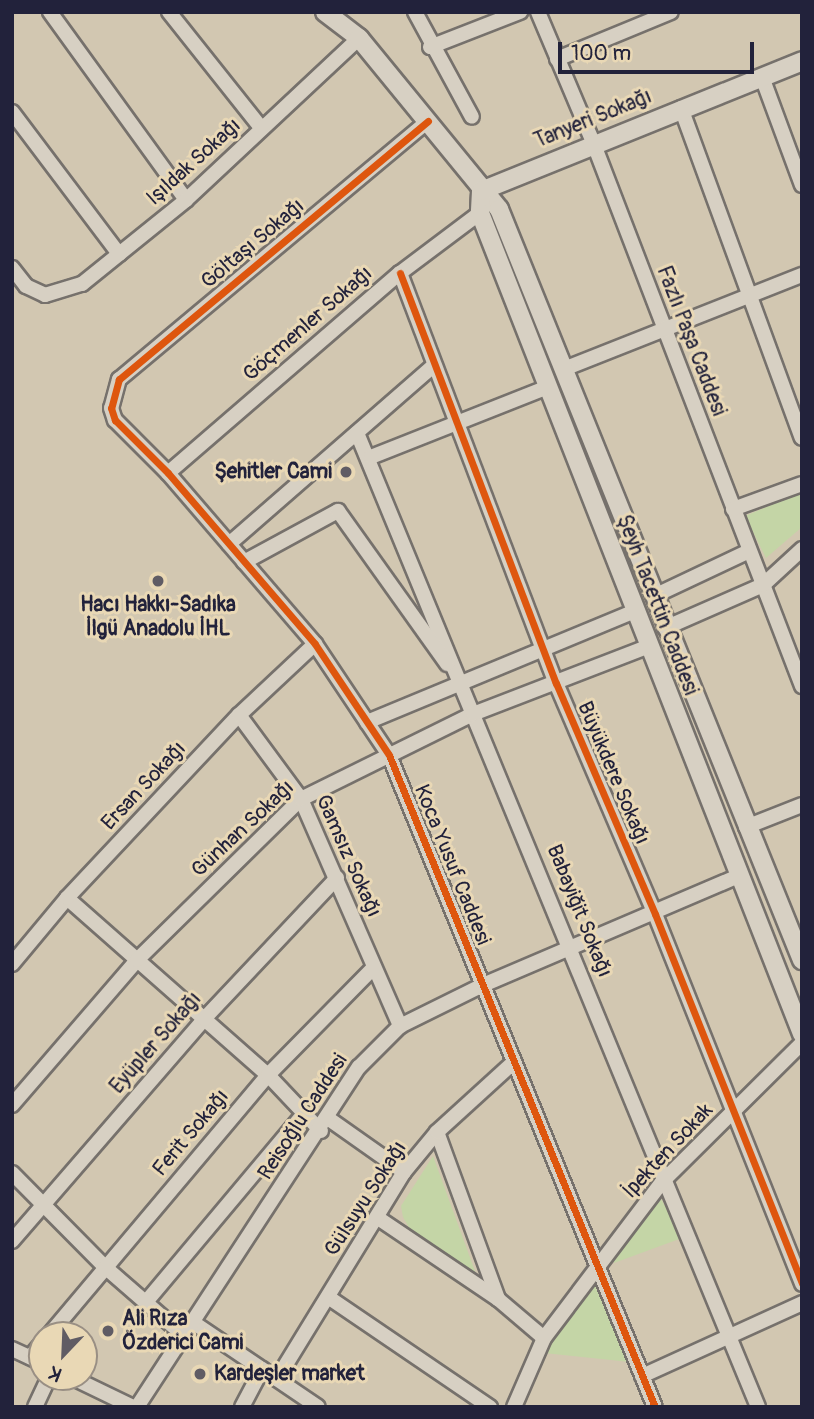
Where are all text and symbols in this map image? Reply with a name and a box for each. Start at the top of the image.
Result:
scale bar [562,28,758,72]
text: 100 m [571,40,631,67]
street label: Tanyeri Sokağı [531,84,655,154]
street label: Işıldak Sokağı [142,113,246,211]
street label: Göltaşı Sokağı [196,194,310,294]
street label: Göçmenler Sokağı [238,261,378,387]
street label: Fazlı Paşa Caddesi [651,262,731,420]
place label: Şehitler Cami [214,459,332,485]
marker: Şehitler Cami [338,464,354,480]
street label: Şeyh Tacettin Caddesi [611,511,703,699]
marker: Hacı Hakkı-Sadıka İlgü Anadolu İHL [150,573,166,589]
place label: Hacı Hakkı-Sadıka İlgü Anadolu İHL [80,592,236,642]
street label: Büyükdere Sokağı [572,698,654,848]
street label: Ersan Sokağı [97,736,191,836]
street label: Günhan Sokağı [187,775,299,883]
street label: Koca Yusuf Caddesi [408,781,496,949]
street label: Gamsız Sokağı [310,791,386,921]
street label: Babayiğit Sokağı [541,841,617,981]
street label: Eyüpler Sokağı [105,987,207,1099]
street label: Reisoğlu Caddesi [253,1049,353,1185]
street label: Ferit Sokağı [148,1085,234,1181]
street label: İpekten Sokak [618,1098,718,1204]
street label: Gülsuyu Sokağı [319,1137,413,1261]
place label: Ali Rıza Özderici Cami [122,1306,243,1356]
north arrow [28,1321,98,1391]
marker: Ali Rıza Özderici Cami [100,1323,116,1339]
text: K [46,1360,66,1387]
place label: Kardeşler market [214,1361,365,1387]
marker: Kardeşler market [192,1366,208,1382]

